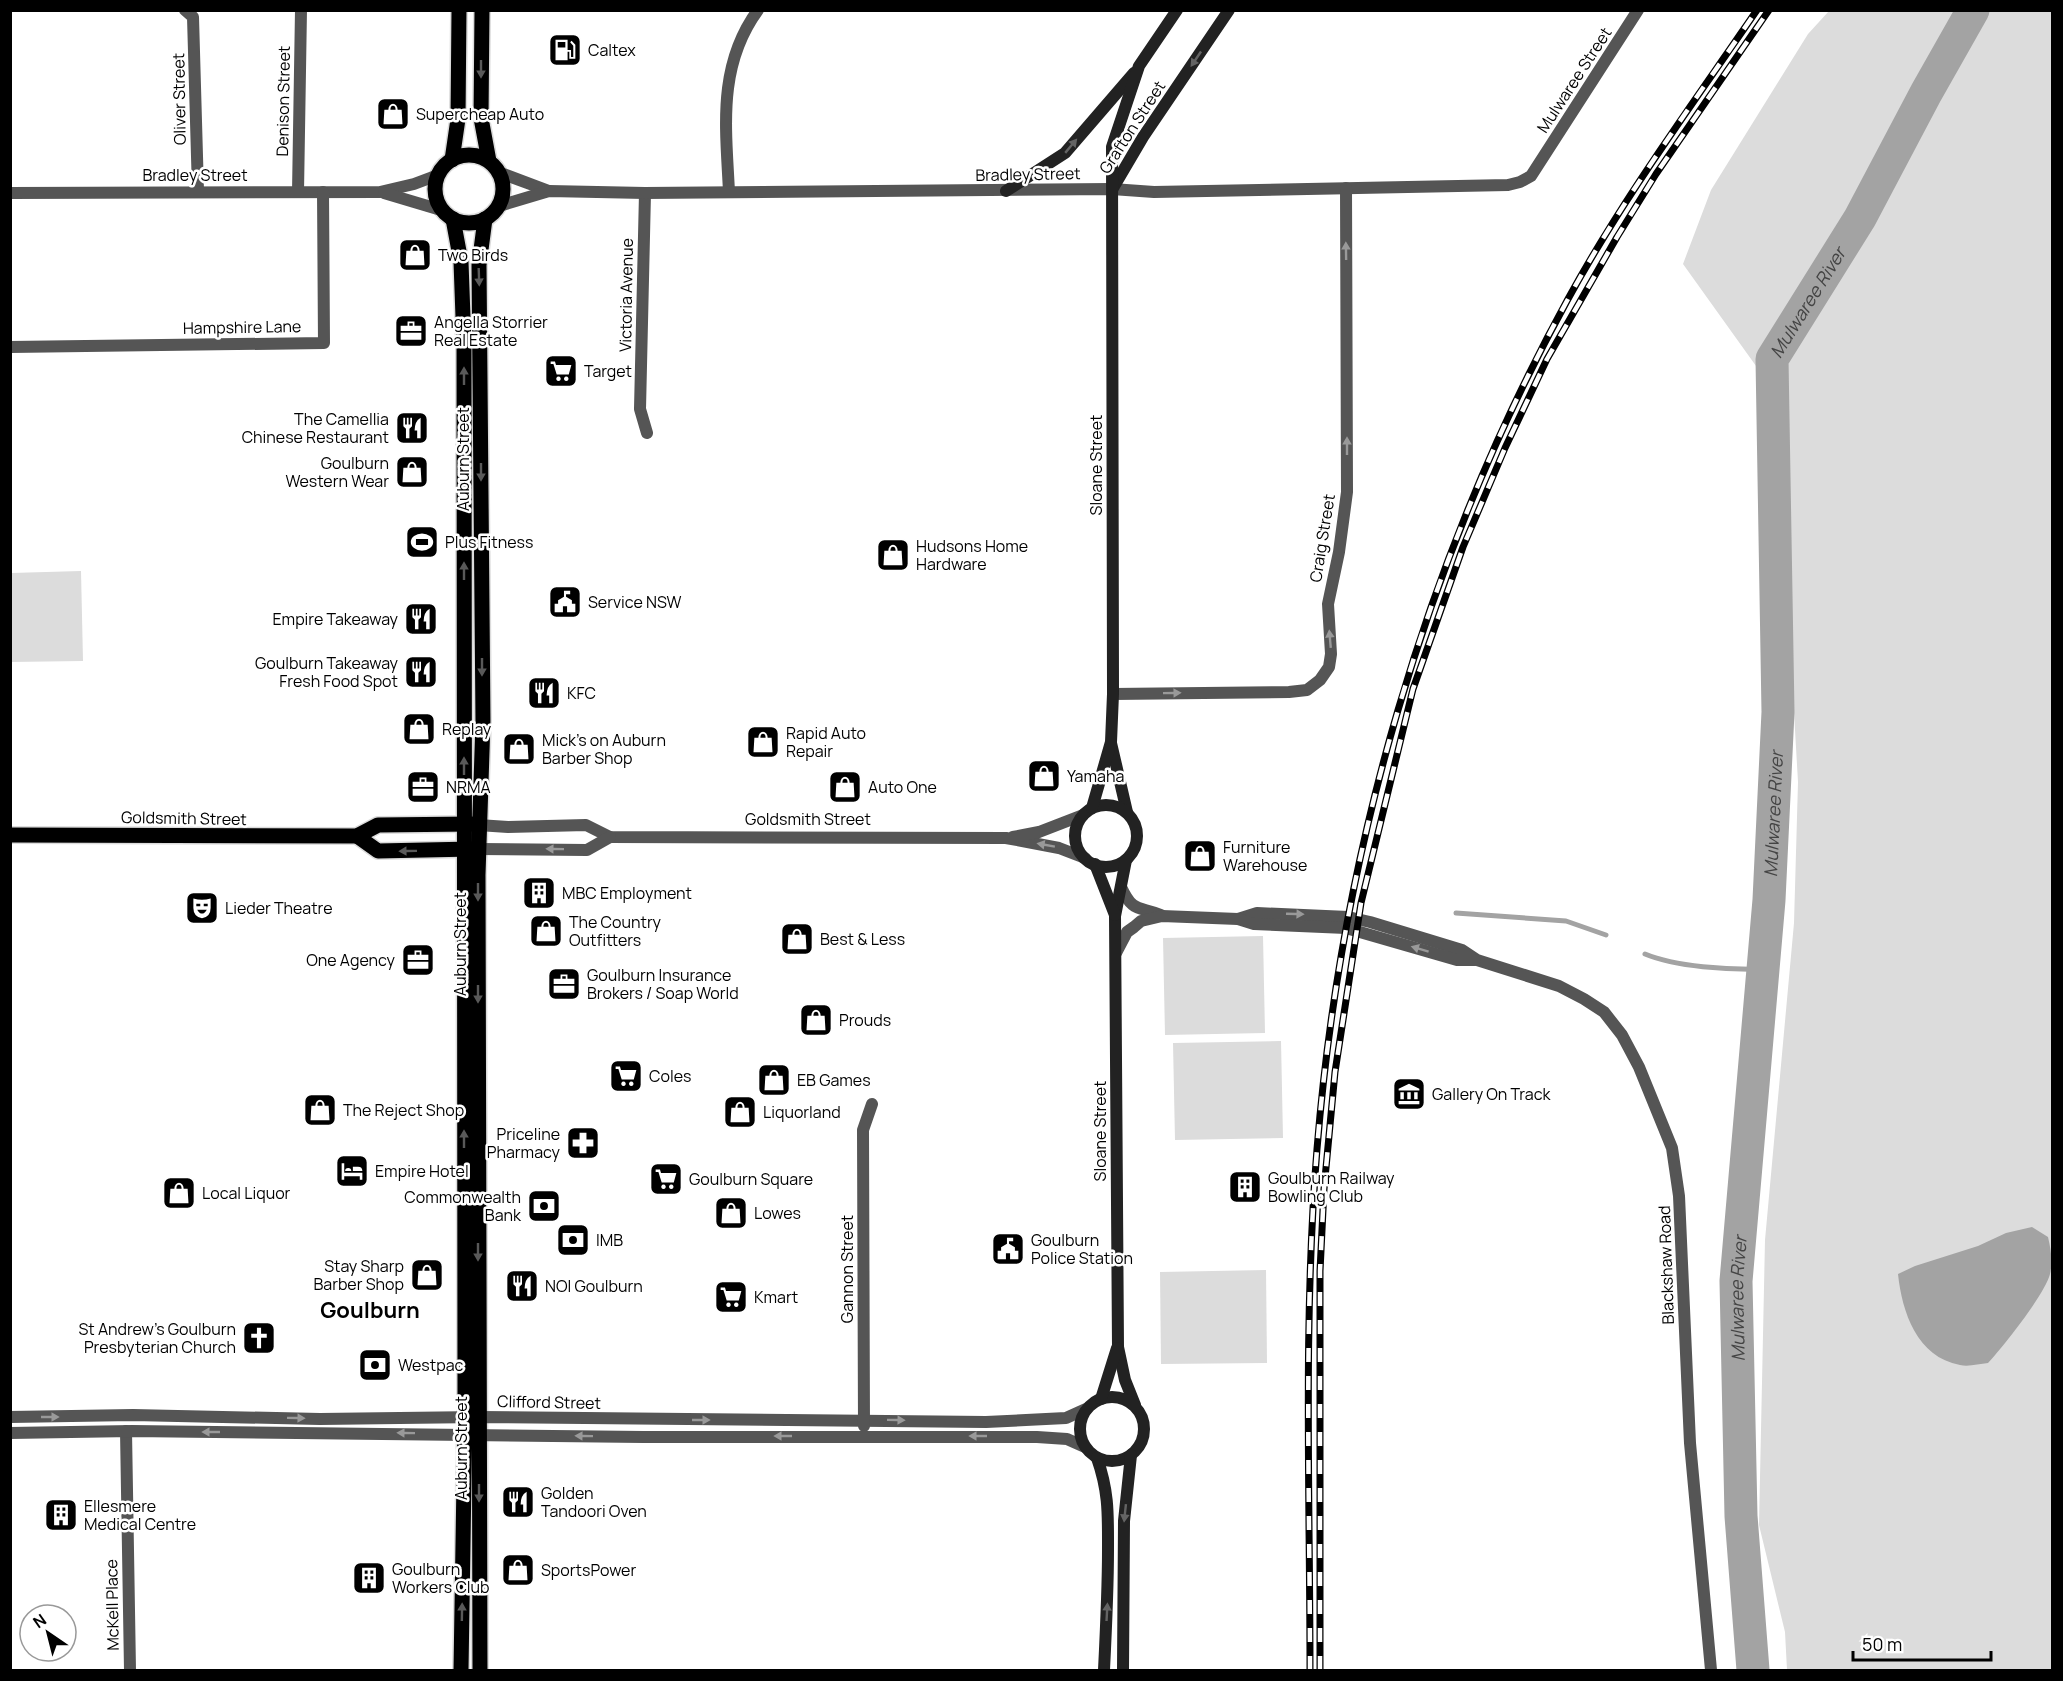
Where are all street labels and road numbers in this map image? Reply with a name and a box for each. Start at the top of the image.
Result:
street label: Mulwaree Street [1532,23,1616,137]
street label: Denison Street [271,45,295,157]
street label: Oliver Street [167,53,191,145]
street label: Grafton Street [1094,76,1170,178]
street label: Bradley Street [975,162,1081,186]
street label: Bradley Street [142,164,248,186]
street label: Victoria Avenue [614,238,638,352]
street label: Hampshire Lane [183,315,301,339]
street label: Auburn Street [452,407,474,511]
street label: Sloane Street [1085,415,1107,515]
street label: Craig Street [1304,492,1340,584]
street label: Goldsmith Street [121,806,247,830]
street label: Goldsmith Street [745,808,871,830]
street label: Auburn Street [449,892,471,996]
street label: Sloane Street [1089,1081,1111,1181]
street label: Blackshaw Road [1653,1205,1679,1325]
street label: Gannon Street [836,1215,858,1323]
street label: Clifford Street [497,1390,601,1414]
street label: Auburn Street [450,1396,472,1500]
street label: McKell Place [100,1559,124,1651]

